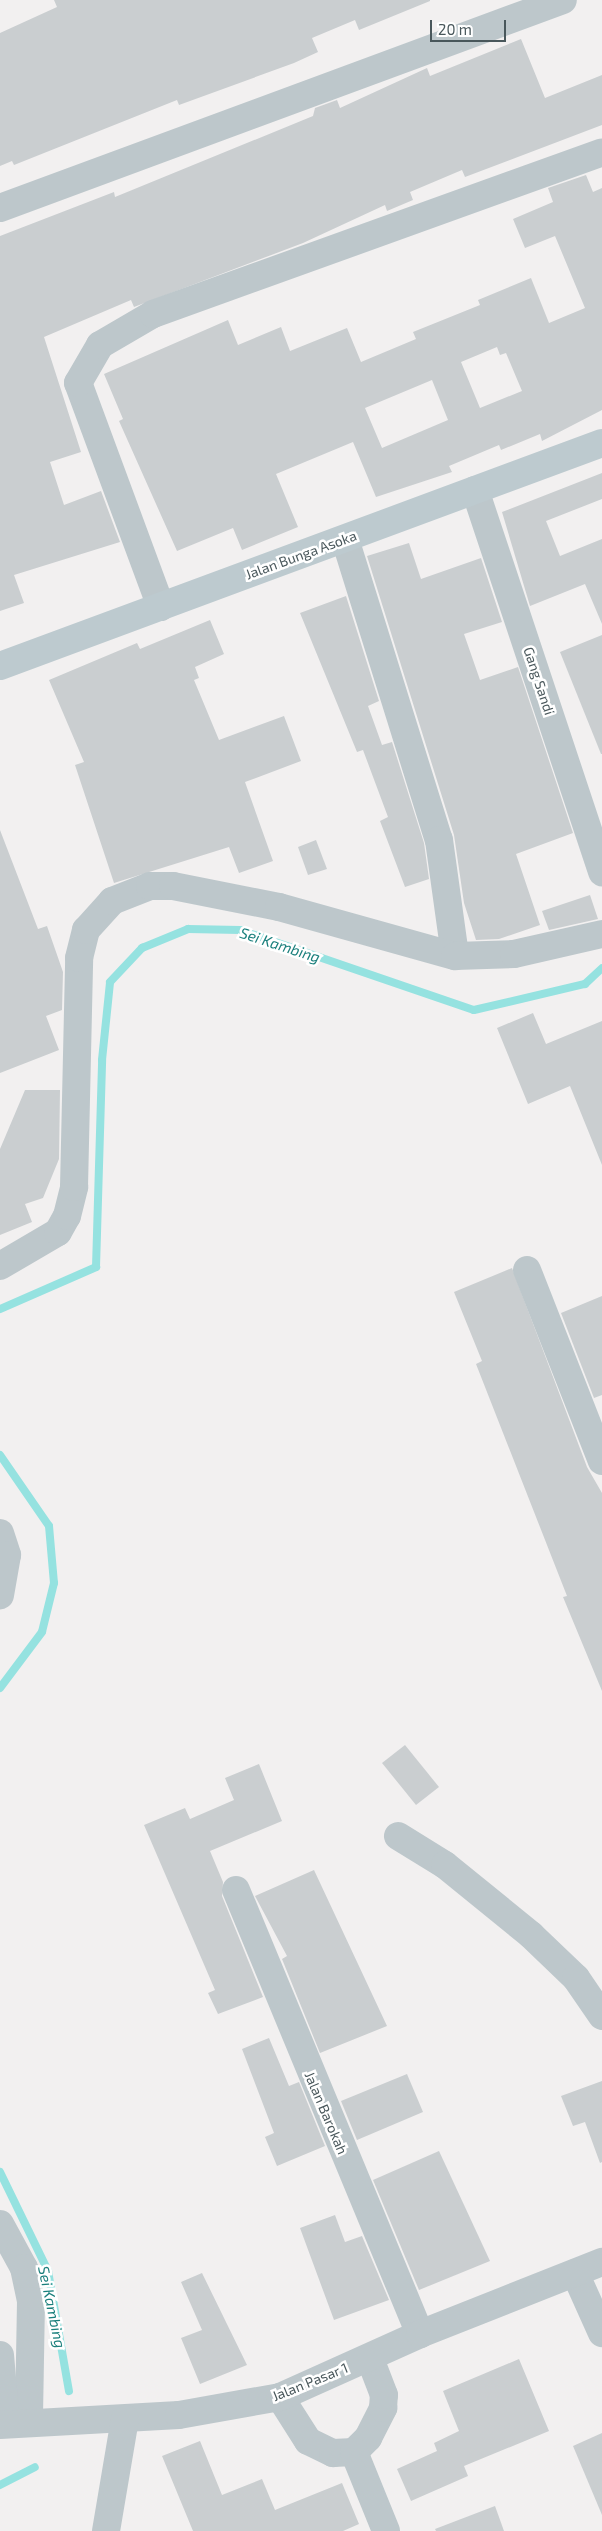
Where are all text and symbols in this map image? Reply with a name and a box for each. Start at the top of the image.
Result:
scale bar [432,10,508,42]
text: 20 m [438,20,472,38]
street label: Jalan Bunga Asoka [243,527,359,583]
street label: Gang Sandi [520,645,558,717]
water label: Sei Kambing [238,924,322,966]
street label: Jalan Barokah [301,2069,351,2157]
water label: Sei Kambing [35,2264,69,2350]
street label: Jalan Pasar 1 [270,2359,350,2405]

